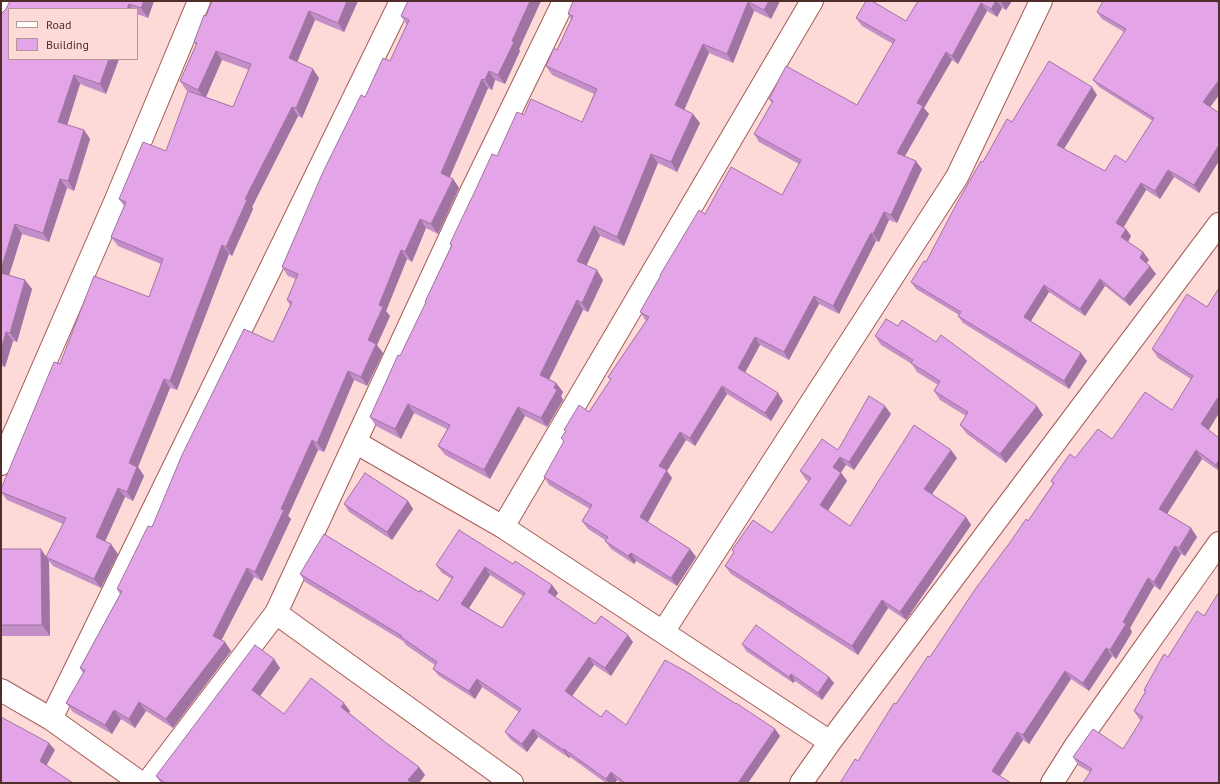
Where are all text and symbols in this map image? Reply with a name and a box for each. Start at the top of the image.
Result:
legend [8,8,138,60]
text: Road [46,17,71,32]
text: Building [46,37,89,52]

